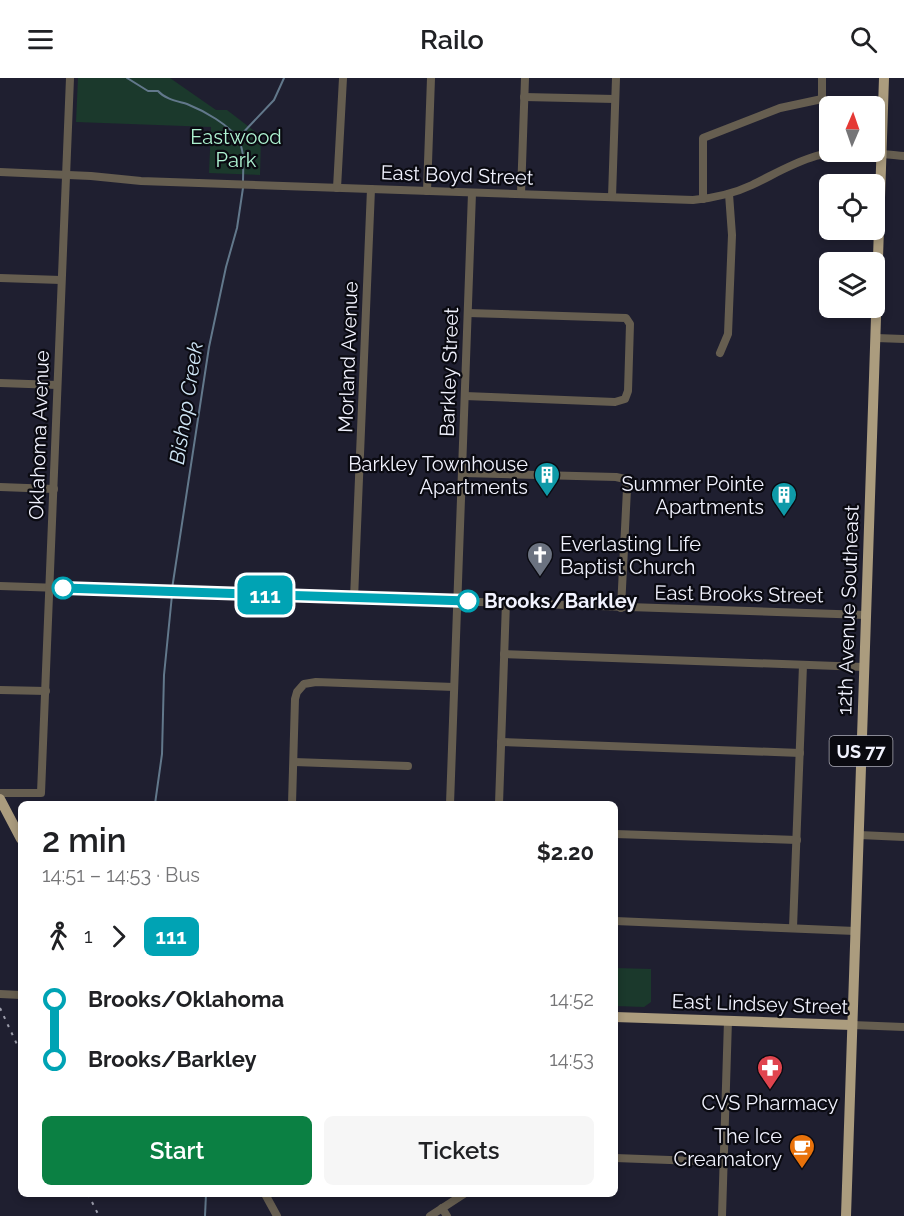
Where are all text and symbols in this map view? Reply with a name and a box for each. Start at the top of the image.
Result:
icon: menu [24,23,57,56]
icon: search [847,23,880,56]
text: Railo [420,24,484,55]
north arrow [819,96,885,162]
map controls [819,96,885,318]
park label: Eastwood Park [190,125,282,172]
street label: East Boyd Street [380,160,534,190]
button: locate [819,174,885,240]
button: layers [819,252,885,318]
street label: Morland Avenue [333,281,363,433]
street label: Barkley Street [435,307,463,437]
water label: Bishop Creek [164,340,208,466]
street label: Oklahoma Avenue [24,350,54,520]
place label: Barkley Townhouse Apartments [348,452,528,499]
building icon: Barkley Townhouse Apartments [532,460,562,498]
place label: Summer Pointe Apartments [621,472,764,519]
building icon: Summer Pointe Apartments [769,480,799,518]
street label: 12th Avenue Southeast [832,504,864,716]
place label: Everlasting Life Baptist Church [560,532,701,579]
church icon: Everlasting Life Baptist Church [525,540,555,578]
line badge: 111 [230,576,300,614]
unlabelled marker [52,577,74,599]
street label: East Brooks Street [654,581,824,607]
text: 111 [249,583,281,608]
place label: Brooks/Barkley [484,589,637,613]
marker: Brooks/Barkley [457,590,479,612]
road number: US 77 [830,736,892,766]
text: 2 min [42,821,127,860]
text: $2.20 [537,839,594,865]
text: 14:51 – 14:53 · Bus [42,863,200,887]
icon: walk [42,920,75,953]
icon: forward [102,920,135,953]
text: 1 [84,924,93,948]
text: 111 [156,924,187,949]
text: Brooks/Oklahoma [88,986,284,1012]
text: 14:52 [549,987,594,1011]
street label: East Lindsey Street [671,989,849,1019]
text: Brooks/Barkley [88,1046,257,1072]
text: 14:53 [549,1047,594,1071]
pharmacy icon: CVS Pharmacy [755,1053,785,1091]
place label: CVS Pharmacy [702,1091,839,1115]
button: Start [42,1116,312,1185]
button: Tickets [324,1116,594,1185]
place label: The Ice Creamatory [673,1124,782,1171]
cafe icon: The Ice Creamatory [787,1132,817,1170]

